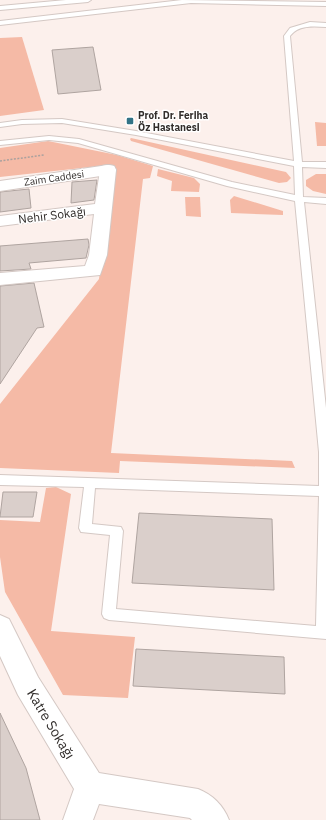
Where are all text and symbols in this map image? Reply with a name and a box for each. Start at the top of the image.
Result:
place label: Prof. Dr. Feriha Öz Hastanesi [138,109,208,134]
marker: Prof. Dr. Feriha Öz Hastanesi [125,116,135,126]
street label: Zaim Caddesi [23,167,85,189]
street label: Nehir Sokağı [17,203,87,227]
street label: Katre Sokağı [23,686,79,762]

